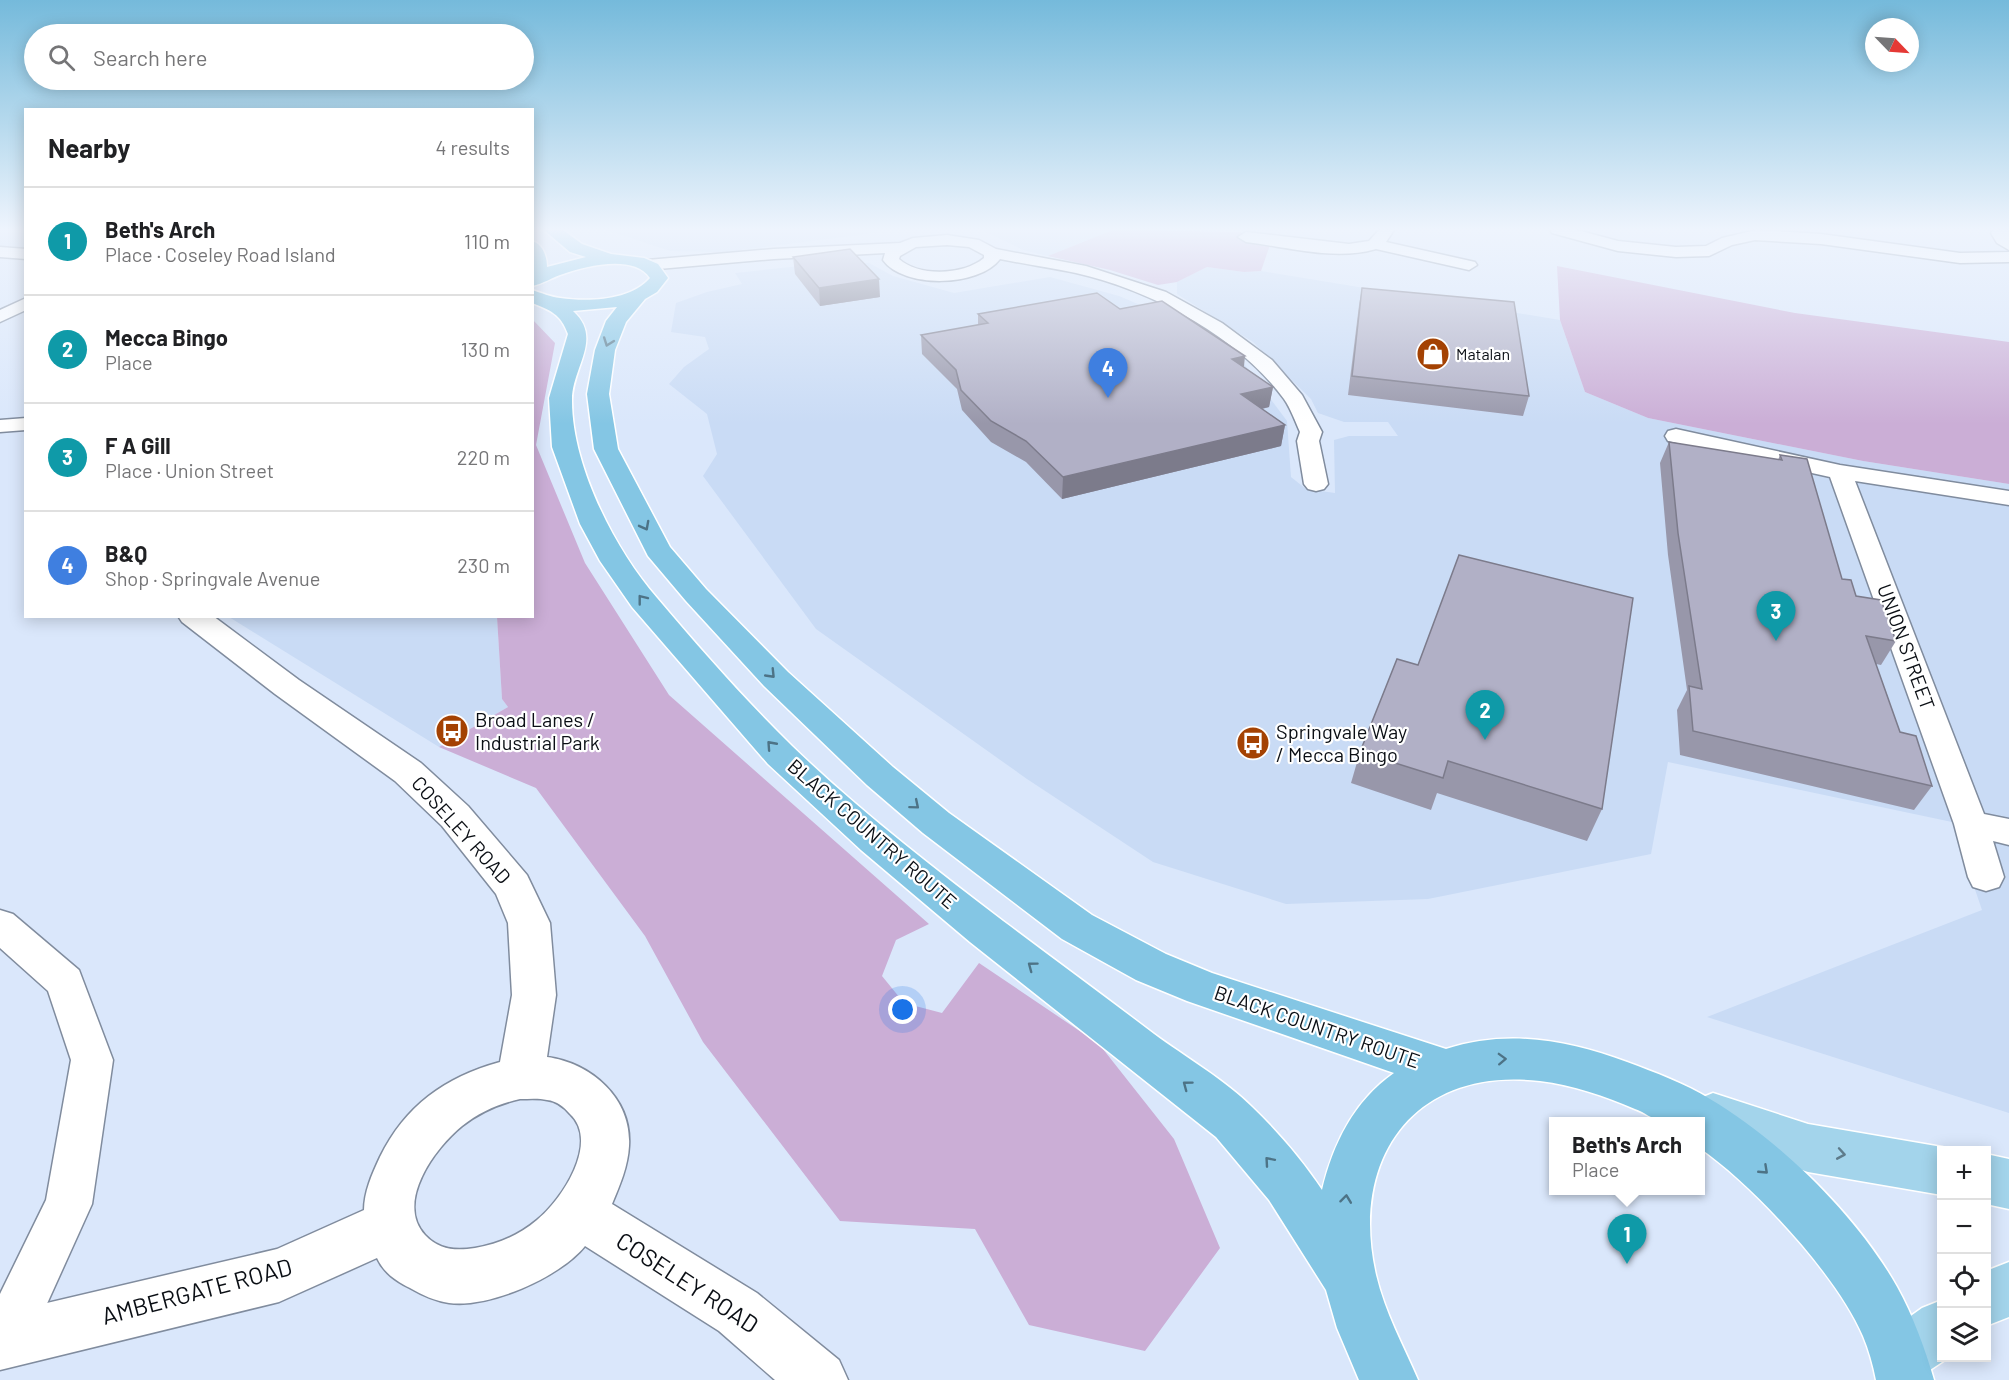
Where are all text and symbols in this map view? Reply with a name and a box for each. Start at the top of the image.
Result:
north arrow [1865,18,1919,72]
search box [24,24,534,90]
icon: search [45,41,78,74]
text: Search here [93,44,207,70]
text: Nearby [48,132,130,163]
text: 4 results [435,135,510,159]
text: Beth's Arch [105,216,215,242]
text: 1 [64,229,71,253]
text: 110 m [464,229,510,253]
text: Place · Coseley Road Island [105,242,336,266]
text: Mecca Bingo [105,324,228,350]
one-way arrow [603,336,615,347]
shop icon: Matalan [1415,336,1451,372]
text: 2 [62,337,73,361]
text: 130 m [461,337,510,361]
place label: Matalan [1456,344,1510,363]
pin: 4 [1088,348,1128,398]
text: Place [105,350,153,374]
text: F A Gill [105,432,171,458]
text: 3 [62,445,73,469]
text: 220 m [457,445,510,469]
text: Place · Union Street [105,458,274,482]
one-way arrow [638,520,650,531]
text: B&Q [105,540,147,566]
text: 4 [61,553,74,577]
text: 230 m [457,553,510,577]
text: Shop · Springvale Avenue [105,566,320,590]
street label: UNION STREET [1873,580,1941,713]
pin: 3 [1756,592,1796,641]
one-way arrow [639,595,650,606]
one-way arrow [764,666,775,677]
pin: 2 [1466,690,1504,740]
place label: Broad Lanes / Industrial Park [475,707,600,754]
bus stop icon: Broad Lanes / Industrial Park [434,713,470,749]
place label: Springvale Way / Mecca Bingo [1276,719,1407,766]
bus stop icon: Springvale Way / Mecca Bingo [1235,725,1271,761]
one-way arrow [767,741,778,752]
street label: BLACK COUNTRY ROUTE [783,753,962,913]
street label: COSELEY ROAD [407,771,516,888]
one-way arrow [908,798,919,809]
one-way arrow [1027,963,1038,974]
street label: BLACK COUNTRY ROUTE [1211,980,1423,1073]
your location [888,995,917,1024]
one-way arrow [1498,1052,1507,1065]
one-way arrow [1182,1081,1193,1092]
popup [1549,1117,1705,1195]
text: Beth's Arch [1572,1131,1682,1157]
map controls [1937,1146,1991,1362]
button: + [1937,1146,1991,1200]
one-way arrow [1836,1147,1846,1160]
one-way arrow [1265,1157,1276,1168]
text: Place [1572,1157,1620,1181]
one-way arrow [1757,1163,1768,1174]
one-way arrow [1340,1195,1352,1204]
button: − [1937,1200,1991,1254]
pin: 1 [1608,1214,1646,1264]
street label: COSELEY ROAD [611,1225,764,1338]
street label: AMBERGATE ROAD [98,1251,295,1330]
button: locate [1937,1254,1991,1308]
button: layers [1937,1308,1991,1362]

